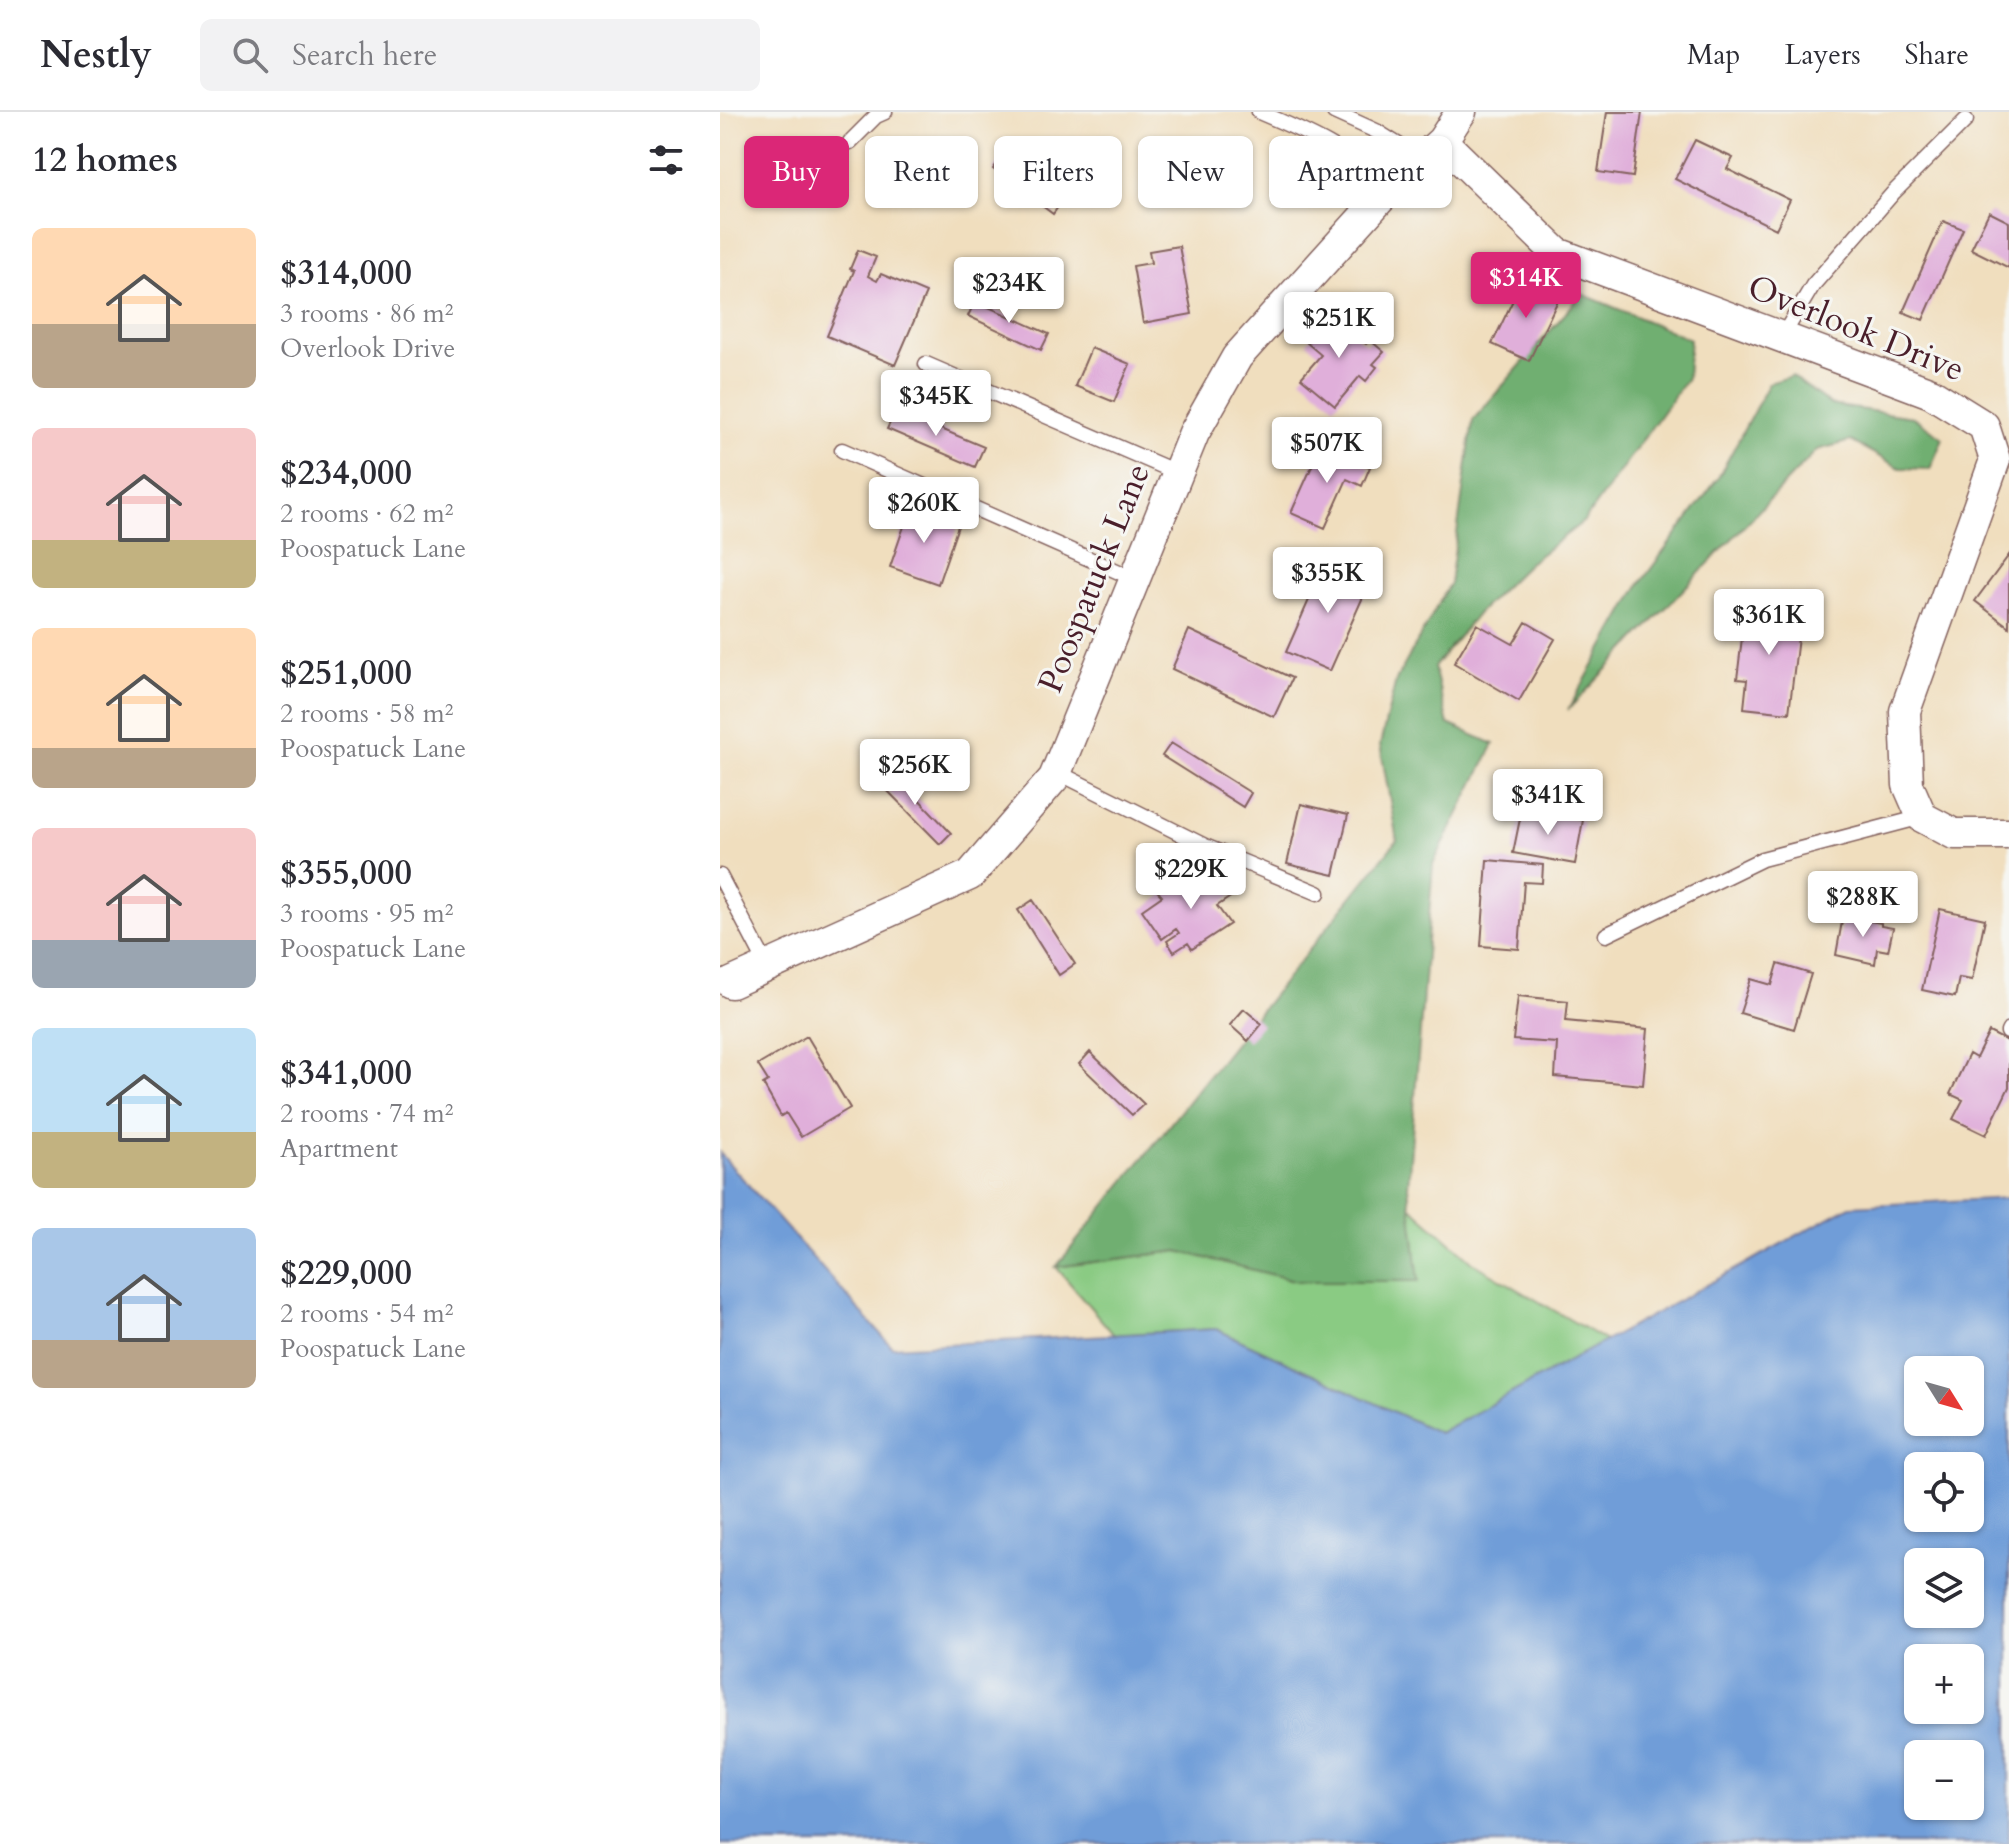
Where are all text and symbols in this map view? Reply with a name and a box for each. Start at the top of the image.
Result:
search box [200,19,760,91]
text: Nestly [40,29,152,81]
icon: search [228,33,272,77]
text: Search here [292,35,437,76]
text: Map [1687,36,1740,74]
text: Layers [1784,36,1861,74]
text: Share [1905,36,1969,74]
chip: Buy [744,136,849,208]
chip: Rent [865,136,978,208]
chip: Filters [994,136,1122,208]
chip: New [1138,136,1253,208]
chip: Apartment [1269,136,1452,208]
text: 12 homes [32,137,178,183]
icon: filters [644,138,688,182]
text: $314,000 [280,250,412,296]
pin: $314K [1470,252,1582,320]
pin: $234K [953,257,1065,325]
icon: home [96,260,192,356]
text: $314K [1489,260,1563,295]
street label: Overlook Drive [1741,264,1971,392]
text: $234K [972,265,1046,300]
pin: $251K [1283,292,1395,360]
text: 3 rooms · 86 m² [280,296,453,331]
text: $251K [1302,300,1376,335]
text: Overlook Drive [280,331,455,366]
pin: $345K [880,370,992,438]
text: $345K [899,378,973,413]
pin: $507K [1271,417,1383,485]
text: $507K [1290,425,1364,460]
text: $234,000 [280,450,412,496]
street label: Poospatuck Lane [1027,457,1161,699]
icon: home [96,460,192,556]
pin: $260K [868,477,980,545]
text: $260K [887,485,961,520]
text: 2 rooms · 62 m² [280,496,453,531]
text: Poospatuck Lane [280,531,466,566]
pin: $355K [1272,547,1384,615]
text: $355K [1291,555,1365,590]
pin: $361K [1713,589,1825,657]
text: $361K [1732,597,1806,632]
text: $251,000 [280,650,412,696]
icon: home [96,660,192,756]
text: 2 rooms · 58 m² [280,696,453,731]
text: Poospatuck Lane [280,731,466,766]
pin: $256K [859,739,971,807]
text: $256K [878,747,952,782]
pin: $341K [1492,769,1604,837]
text: $341K [1511,777,1585,812]
pin: $229K [1135,843,1247,911]
text: $355,000 [280,850,412,896]
text: $229K [1154,851,1228,886]
icon: home [96,860,192,956]
pin: $288K [1807,871,1919,939]
text: $288K [1826,879,1900,914]
text: 3 rooms · 95 m² [280,896,453,931]
text: Poospatuck Lane [280,931,466,966]
text: $341,000 [280,1050,412,1096]
icon: home [96,1060,192,1156]
text: 2 rooms · 74 m² [280,1096,453,1131]
text: Apartment [280,1131,398,1166]
text: $229,000 [280,1250,412,1296]
icon: home [96,1260,192,1356]
text: 2 rooms · 54 m² [280,1296,453,1331]
text: Poospatuck Lane [280,1331,466,1366]
north arrow [1904,1356,1984,1436]
map controls [1904,1356,1984,1820]
button: locate [1904,1452,1984,1532]
button: layers [1904,1548,1984,1628]
button: + [1904,1644,1984,1724]
button: − [1904,1740,1984,1820]

